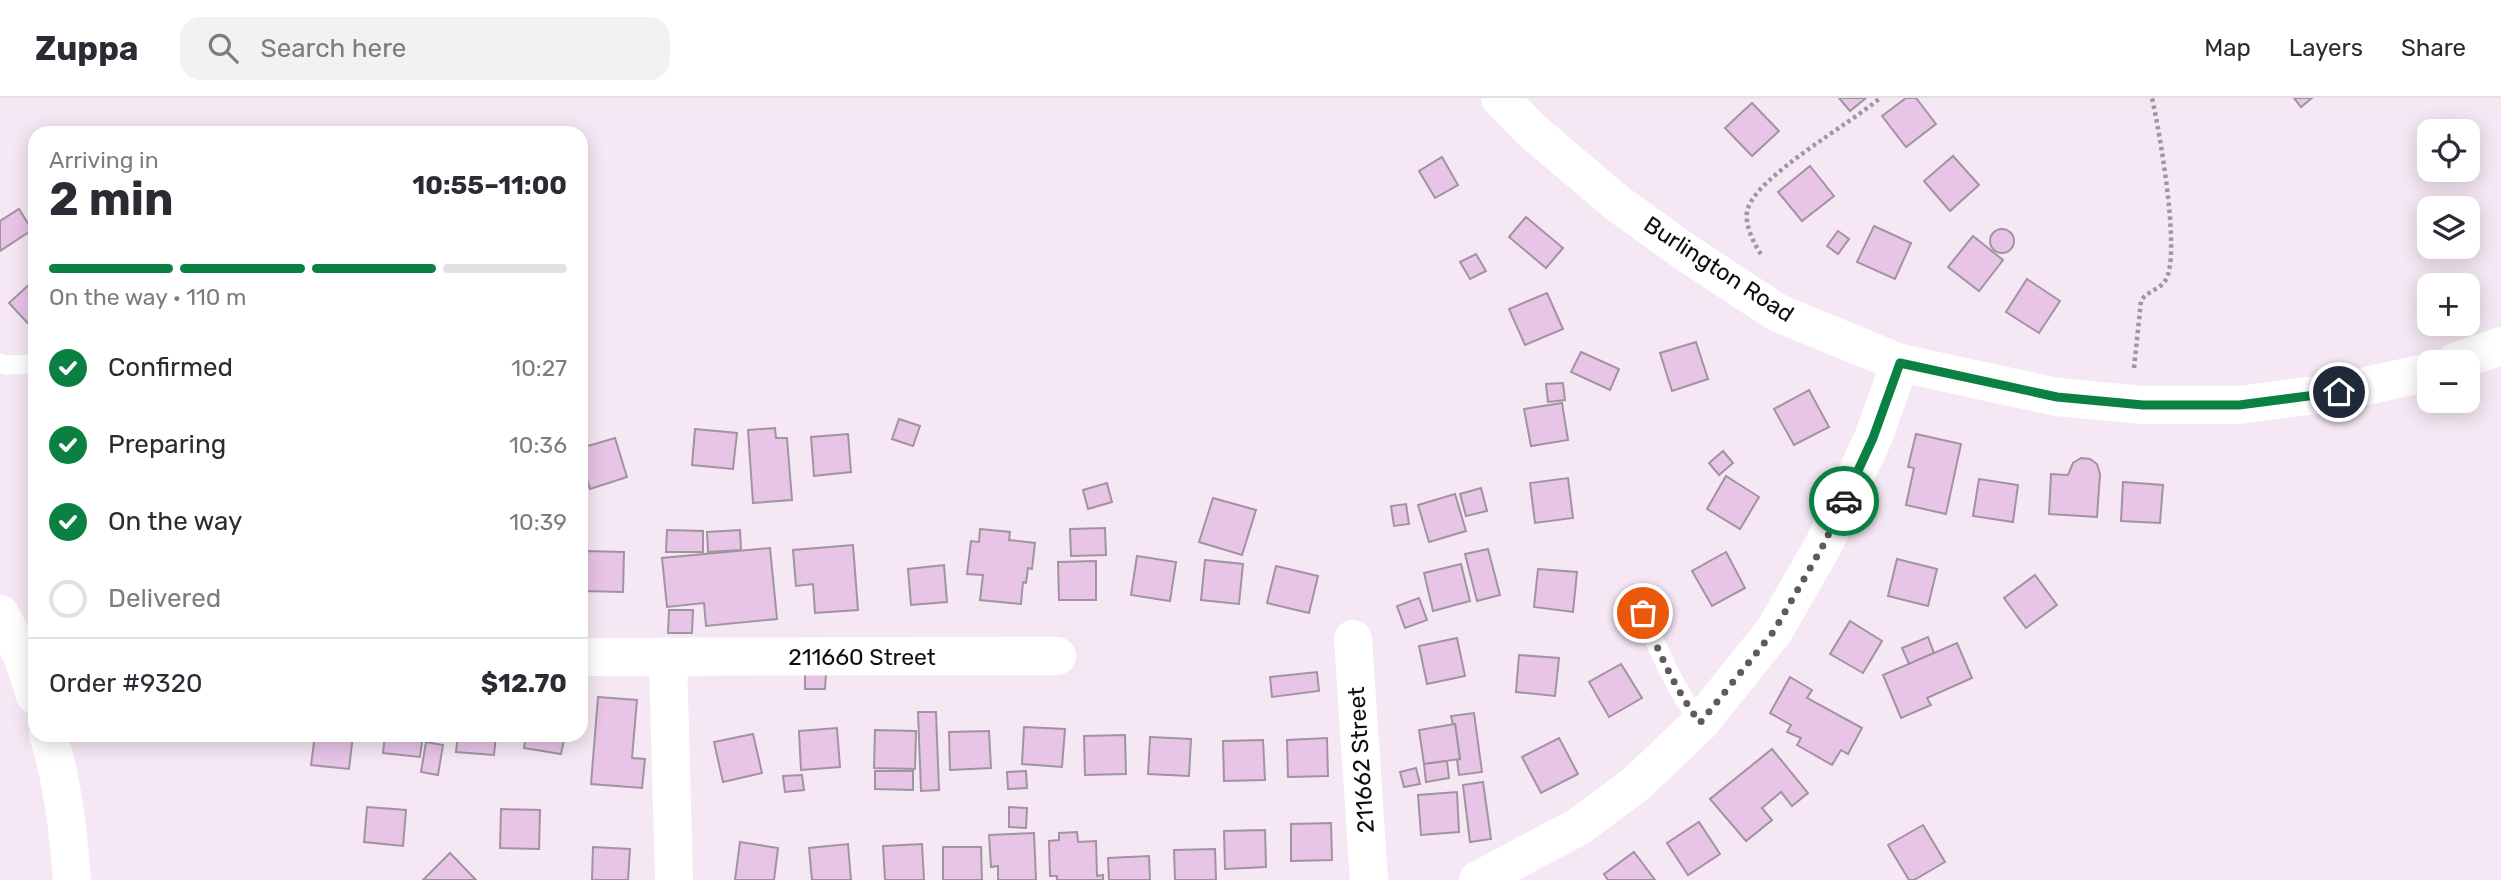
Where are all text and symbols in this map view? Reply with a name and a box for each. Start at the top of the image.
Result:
search box [180,17,670,80]
text: Zuppa [35,29,138,68]
icon: search [204,29,242,67]
text: Search here [260,33,406,64]
text: Map [2204,34,2251,62]
text: Layers [2289,34,2363,62]
text: Share [2401,34,2466,62]
map controls [2417,119,2480,413]
button: locate [2417,119,2480,182]
text: Arriving in [49,146,159,174]
text: 10:55–11:00 [412,170,567,201]
text: 2 min [49,172,174,227]
button: layers [2417,196,2480,259]
street label: Burlington Road [1639,210,1799,328]
button: + [2417,273,2480,336]
text: On the way · 110 m [49,283,247,311]
icon: check [49,349,87,387]
button: − [2417,350,2480,413]
text: Confirmed [108,352,233,383]
text: 10:27 [511,354,567,382]
pin [2309,362,2369,422]
icon: home [2320,373,2358,411]
icon: check [49,426,87,464]
text: Preparing [108,429,226,460]
text: 10:36 [509,431,567,459]
courier [1809,466,1879,536]
icon: car [1825,482,1863,520]
icon: check [49,503,87,541]
text: On the way [108,506,242,537]
text: 10:39 [509,508,567,536]
text: Delivered [108,583,221,614]
pin [1613,583,1673,643]
icon: bag [1624,594,1662,632]
street label: 211660 Street [788,643,936,671]
text: Order #9320 [49,668,202,699]
text: $12.70 [481,668,567,699]
street label: 211662 Street [1342,686,1380,834]

